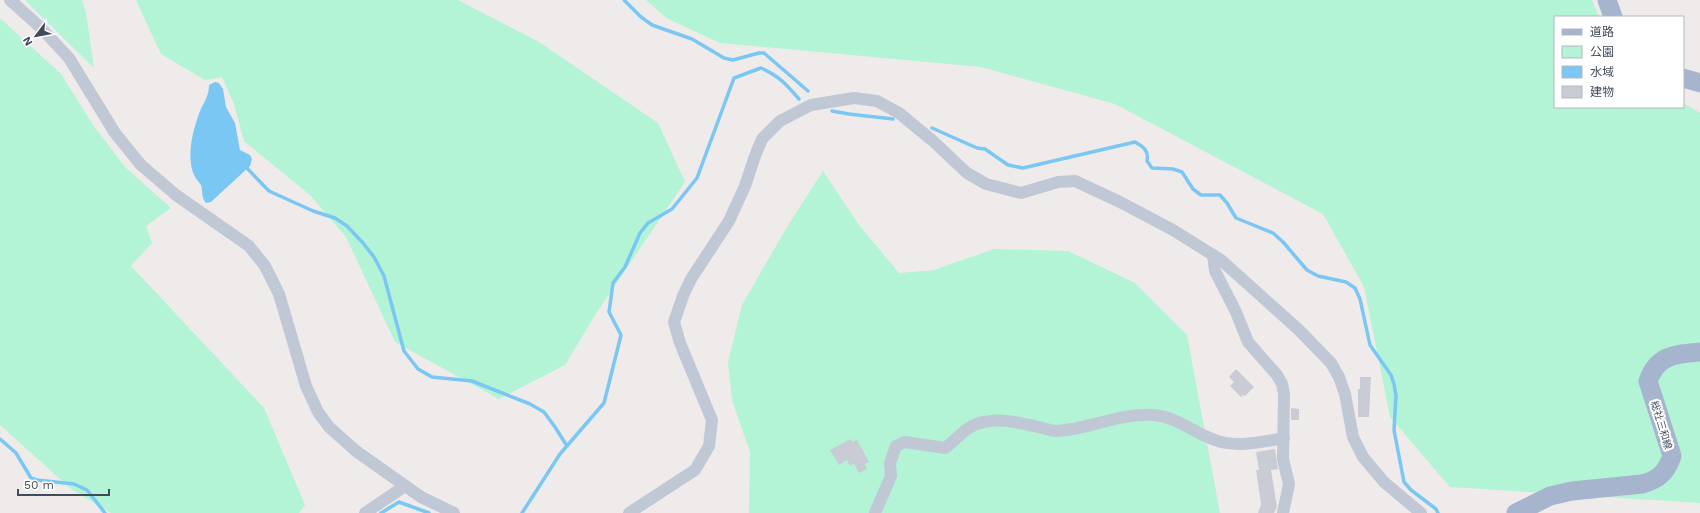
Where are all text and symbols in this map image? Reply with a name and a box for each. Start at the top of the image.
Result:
north arrow [16,16,56,56]
legend [1554,16,1684,108]
text: 道路 [1590,25,1614,39]
text: N [20,34,36,48]
text: 公園 [1590,45,1614,59]
text: 水域 [1590,65,1614,79]
text: 建物 [1590,85,1614,99]
street label: 総社三和線 [1649,400,1674,451]
scale bar [18,471,109,497]
text: 50 m [24,478,54,492]

